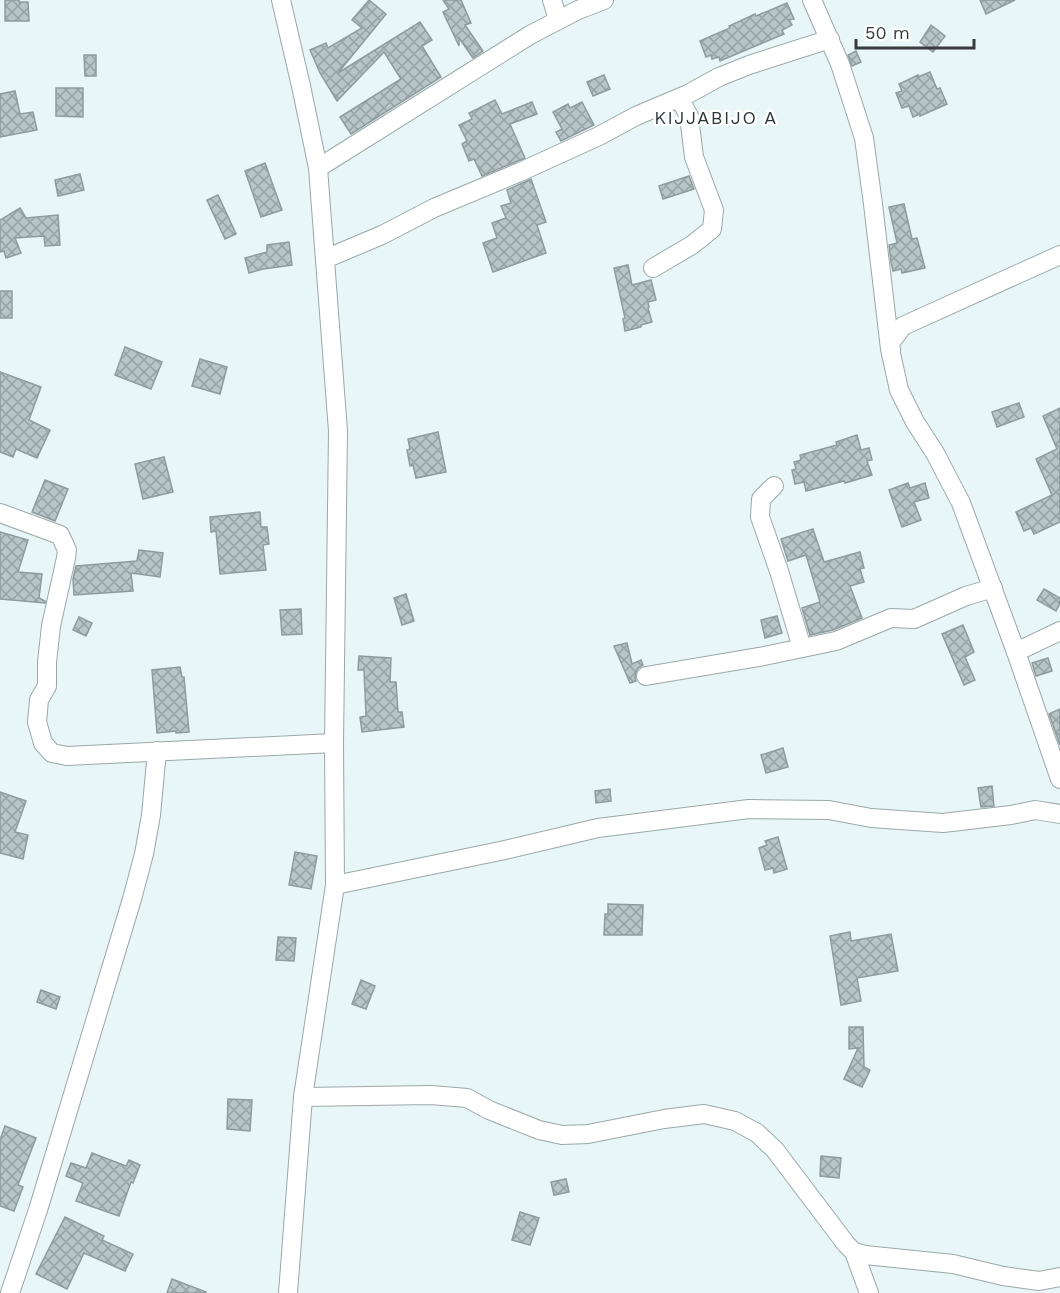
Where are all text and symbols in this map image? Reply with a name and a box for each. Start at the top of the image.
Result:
scale bar [856,12,974,50]
text: 50 m [865,22,910,43]
district label: KIJJABIJO A [654,107,778,128]

